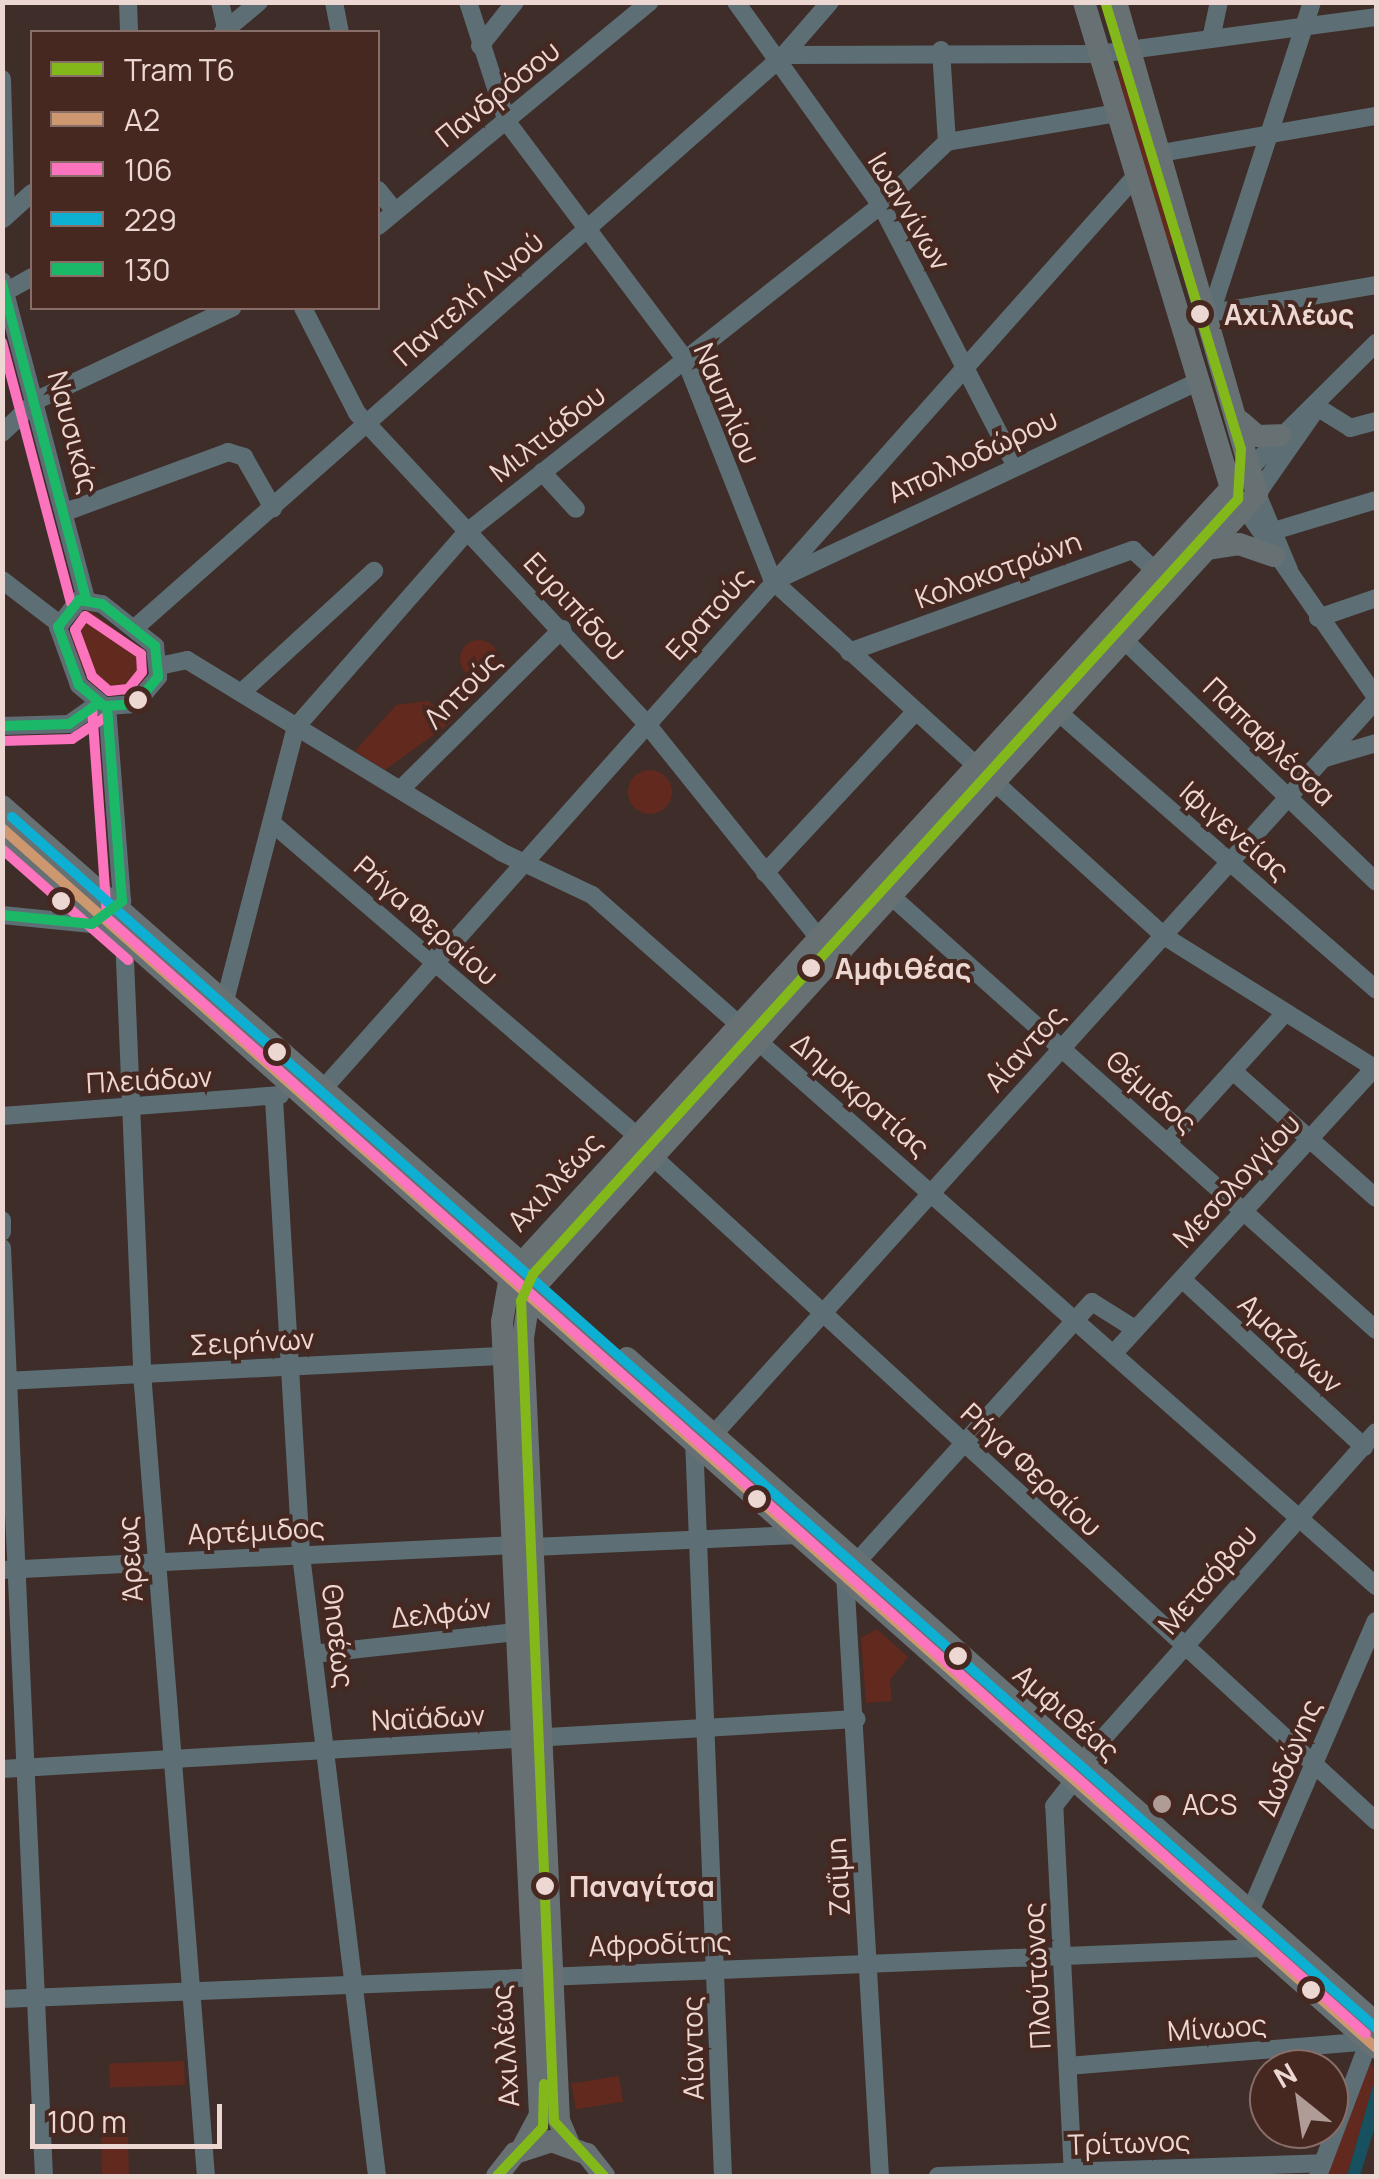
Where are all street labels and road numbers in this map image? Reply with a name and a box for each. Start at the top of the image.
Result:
street label: Πανδρόσου [428,33,566,153]
street label: Ιωαννίνων [862,146,958,276]
street label: Παντελή Λινού [386,224,550,372]
street label: Ναυπλίου [688,338,768,468]
street label: Ναυσικάς [42,367,106,497]
street label: Μιλτιάδου [483,378,611,488]
street label: Απολλοδώρου [882,401,1062,509]
street label: Κολοκοτρώνη [910,523,1086,615]
street label: Ευριπίδου [518,545,634,667]
street label: Ερατούς [658,560,758,666]
street label: Λητούς [416,643,508,735]
street label: Παπαφλέσσα [1197,670,1343,812]
street label: Ιφιγενείας [1174,773,1296,887]
street label: Ρήγα Φεραίου [348,848,506,992]
street label: Αίαντος [977,998,1071,1098]
street label: Δημοκρατίας [785,1025,937,1163]
street label: Θέμιδος [1100,1043,1204,1139]
street label: Πλειάδων [85,1059,213,1099]
street label: Μεσολογγίου [1166,1106,1306,1254]
street label: Αχιλλέως [500,1125,608,1237]
street label: Αμαζόνων [1232,1286,1350,1400]
street label: Σειρήνων [189,1321,315,1361]
street label: Ρήγα Φεραίου [955,1395,1109,1543]
street label: Αρτέμιδος [187,1510,325,1550]
street label: Άρεως [109,1515,149,1603]
street label: Μετσόβου [1151,1518,1263,1640]
street label: Θησέως [316,1582,362,1690]
street label: Δελφών [389,1590,493,1634]
street label: Αμφιθέας [1007,1657,1127,1767]
street label: Δωδώνης [1248,1694,1328,1820]
street label: Ναϊάδων [370,1697,486,1737]
street label: Ζαΐμη [818,1837,856,1917]
street label: Πλούτωνος [1015,1902,1057,2050]
street label: Αφροδίτης [588,1924,732,1962]
street label: Αχιλλέως [483,1984,525,2108]
street label: Αίαντος [674,1996,710,2100]
street label: Μίνωος [1166,2007,1268,2047]
street label: Τρίτωνος [1067,2123,1191,2161]

